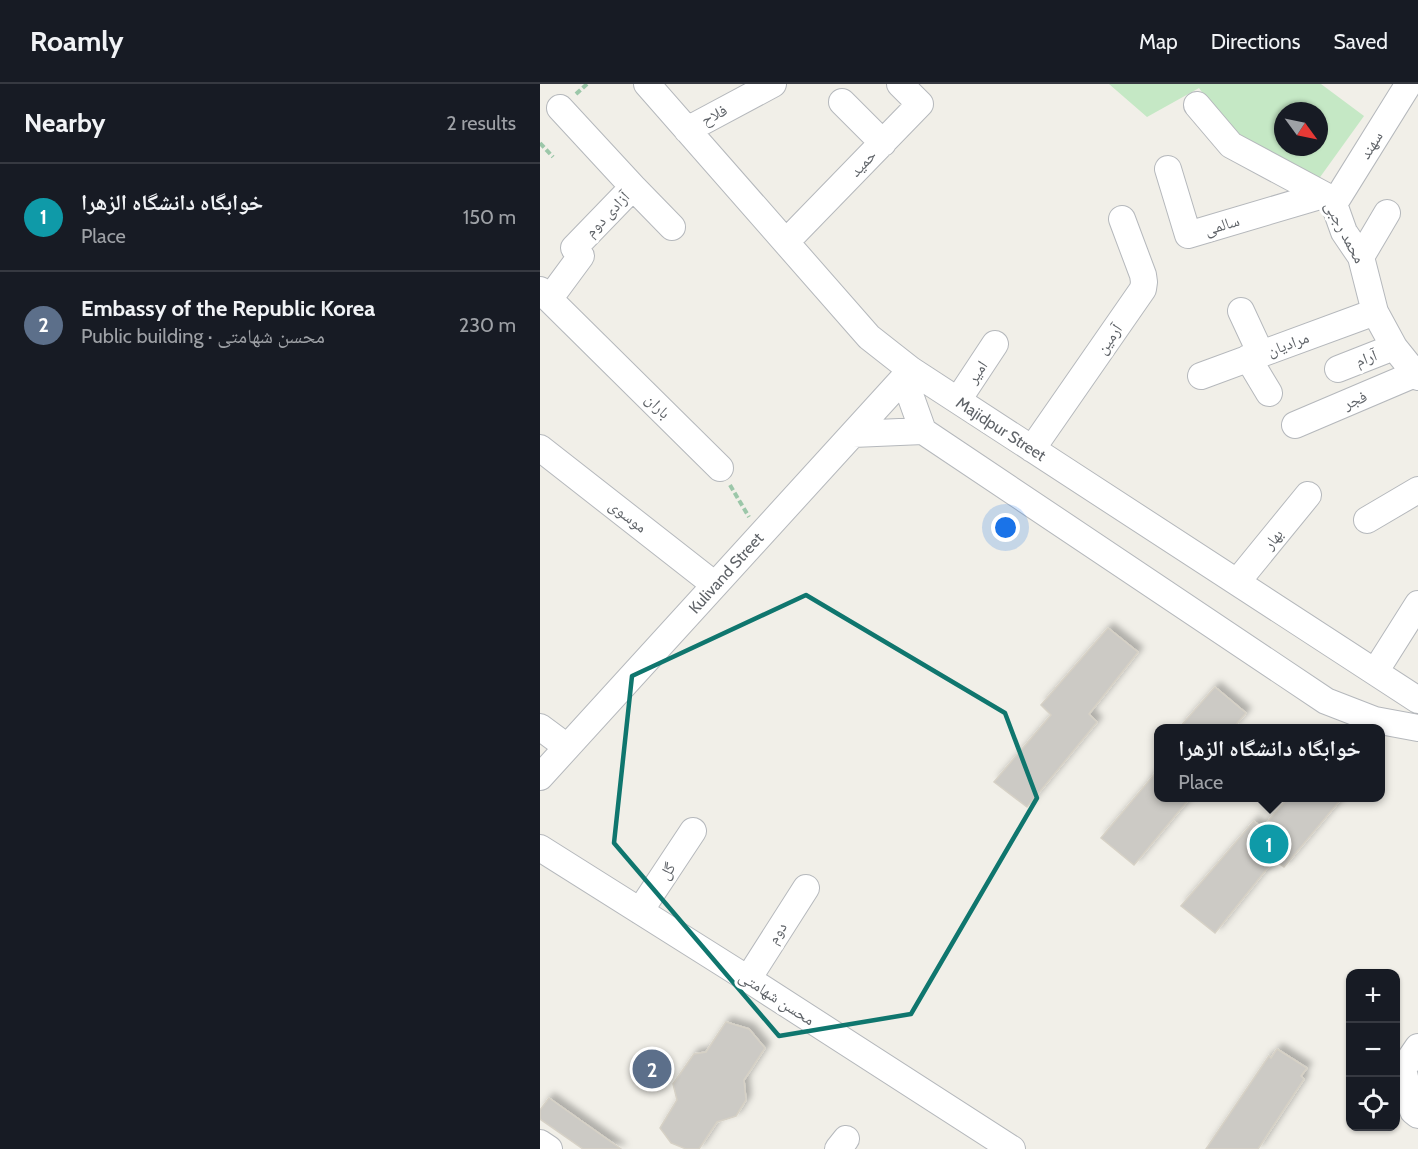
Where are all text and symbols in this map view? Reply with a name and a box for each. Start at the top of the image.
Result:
text: Roamly [30,24,124,58]
text: Map [1139,29,1178,54]
text: Directions [1211,29,1300,54]
text: Saved [1333,29,1388,54]
street label: فلاح [698,100,731,131]
north arrow [1274,102,1328,156]
text: Nearby [24,107,105,139]
text: 2 results [446,111,516,135]
street label: سهند [1355,128,1387,162]
street label: حمید [846,146,880,180]
street label: آزادی دوم [581,187,635,241]
text: خوابگاه دانشگاه الزهرا [81,189,263,216]
street label: محمد رجبی [1320,198,1369,267]
text: 1 [40,205,47,229]
text: 150 m [463,205,516,229]
street label: سالمی [1202,211,1242,240]
text: Place [81,224,126,248]
text: Embassy of the Republic Korea [81,295,375,322]
text: 2 [38,313,49,337]
text: 230 m [459,313,516,337]
street label: آرمین [1092,320,1127,358]
text: Public building · محسن شهامتی [81,324,325,348]
street label: مرادیان [1264,328,1312,361]
street label: آرام [1353,345,1381,372]
street label: امیر [962,357,991,388]
street label: فجر [1339,387,1370,414]
street label: باران [641,389,675,423]
street label: Majidpur Street [953,393,1050,465]
street label: موسوی [605,495,651,537]
your location [991,513,1020,542]
street label: بهار [1258,525,1287,554]
street label: Kulivand Street [685,528,768,617]
popup [1154,724,1385,802]
text: خوابگاه دانشگاه الزهرا [1178,735,1361,762]
text: Place [1178,770,1223,794]
pin: 1 [1250,822,1288,867]
street label: گل [655,859,680,883]
street label: دوم [763,919,792,948]
street label: محسن شهامتی [735,967,818,1030]
map controls [1346,969,1400,1131]
button: + [1346,969,1400,1023]
button: − [1346,1023,1400,1077]
pin: 2 [632,1046,672,1092]
button: locate [1346,1077,1400,1131]

